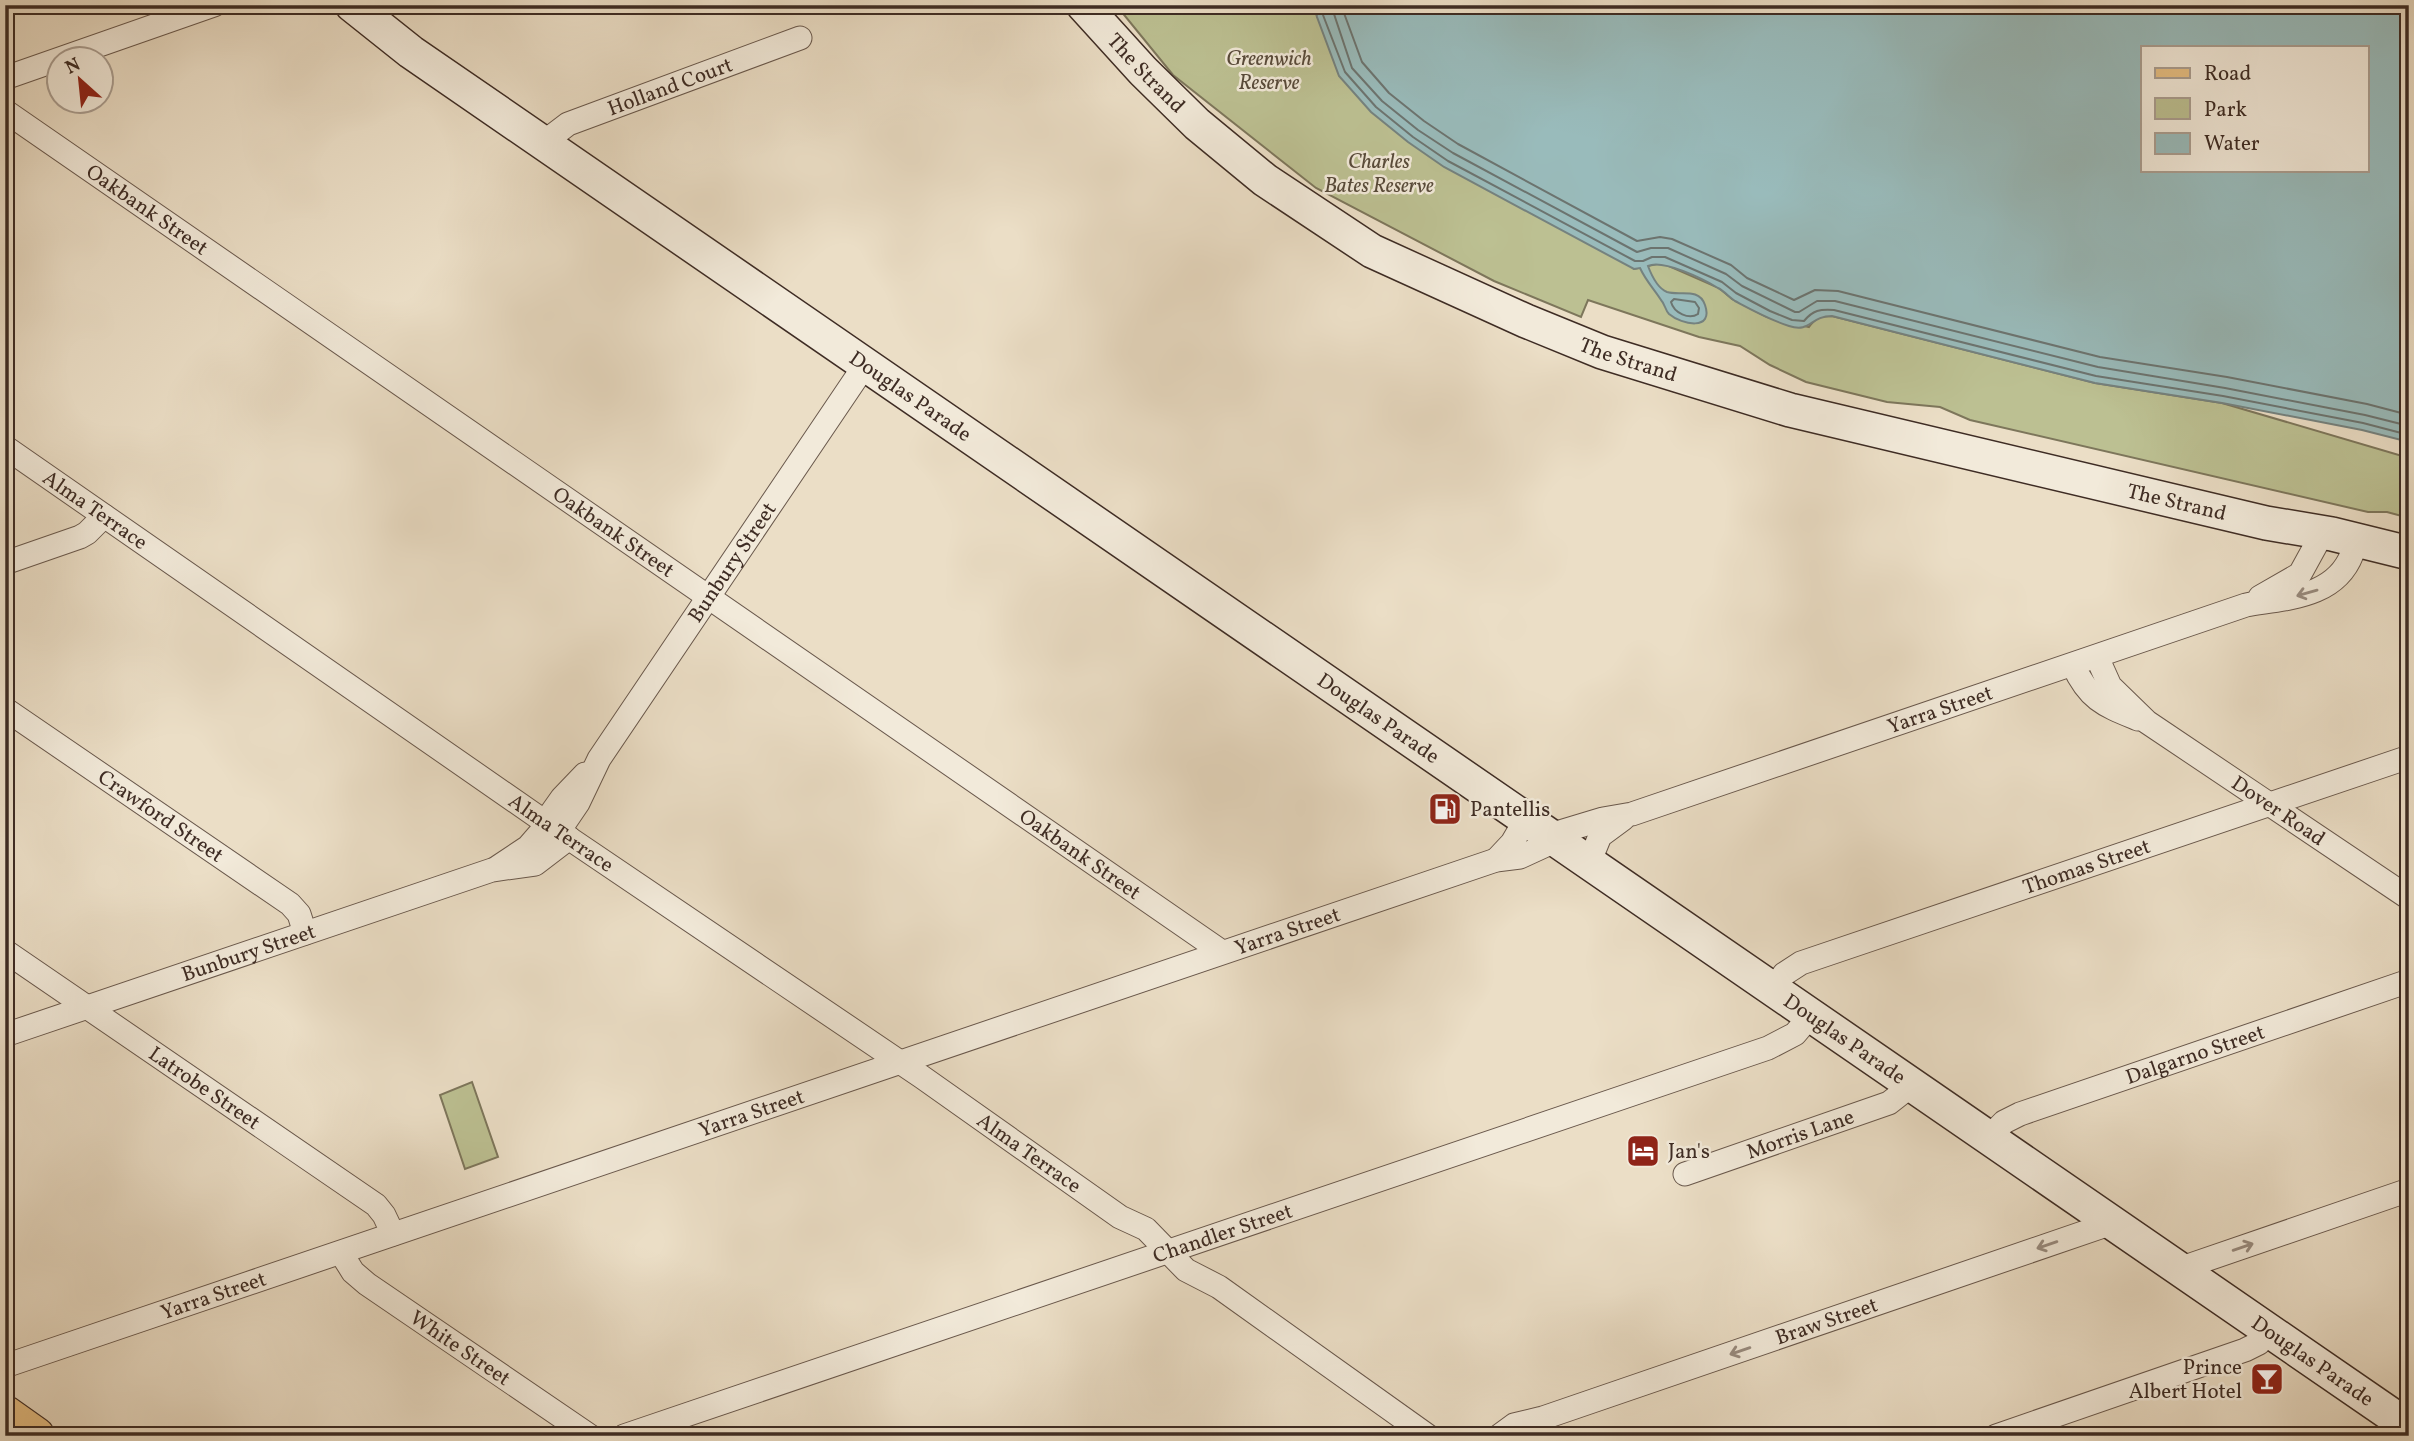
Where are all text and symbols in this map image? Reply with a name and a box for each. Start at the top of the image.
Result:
street label: The Strand [1100,28,1191,121]
park label: Greenwich Reserve [1226,45,1312,98]
north arrow [46,46,116,116]
legend [2141,46,2368,172]
street label: Holland Court [604,51,737,124]
text: N [61,52,85,81]
text: Road [2204,60,2251,89]
text: Park [2204,96,2247,125]
text: Water [2204,130,2260,159]
park label: Charles Bates Reserve [1324,148,1434,201]
street label: Oakbank Street [80,158,213,263]
street label: The Strand [1574,331,1680,390]
street label: Douglas Parade [843,345,977,450]
street label: Alma Terrace [36,464,153,558]
street label: The Strand [2124,478,2229,529]
street label: Oakbank Street [546,480,680,585]
street label: Bunbury Street [682,497,784,629]
one-way arrow [2296,587,2319,600]
street label: Douglas Parade [1311,667,1445,772]
street label: Yarra Street [1884,679,1997,742]
street label: Crawford Street [91,764,229,870]
street label: Dover Road [2225,770,2331,854]
street label: Alma Terrace [502,788,619,880]
fuel station icon: Pantellis [1426,790,1464,828]
place label: Pantellis [1470,796,1550,825]
street label: Oakbank Street [1013,803,1146,908]
street label: Thomas Street [2019,833,2154,903]
street label: Yarra Street [1231,901,1344,964]
street label: Bunbury Street [178,918,320,990]
street label: Douglas Parade [1777,988,1911,1092]
street label: Dalgarno Street [2122,1018,2269,1093]
street label: Latrobe Street [142,1040,266,1138]
street label: Yarra Street [695,1083,808,1146]
street label: Morris Lane [1743,1103,1859,1167]
street label: Alma Terrace [970,1107,1087,1201]
hotel icon: Jan's [1624,1132,1662,1170]
place label: Jan's [1668,1138,1710,1167]
street label: Chandler Street [1149,1197,1297,1272]
one-way arrow [2037,1240,2059,1252]
one-way arrow [2232,1240,2254,1252]
street label: Yarra Street [157,1265,270,1328]
street label: Braw Street [1772,1291,1882,1353]
street label: White Street [403,1304,516,1394]
street label: Douglas Parade [2245,1310,2379,1414]
one-way arrow [1729,1346,1751,1358]
place label: Prince Albert Hotel [2129,1354,2242,1407]
bar icon: Prince Albert Hotel [2248,1360,2286,1398]

